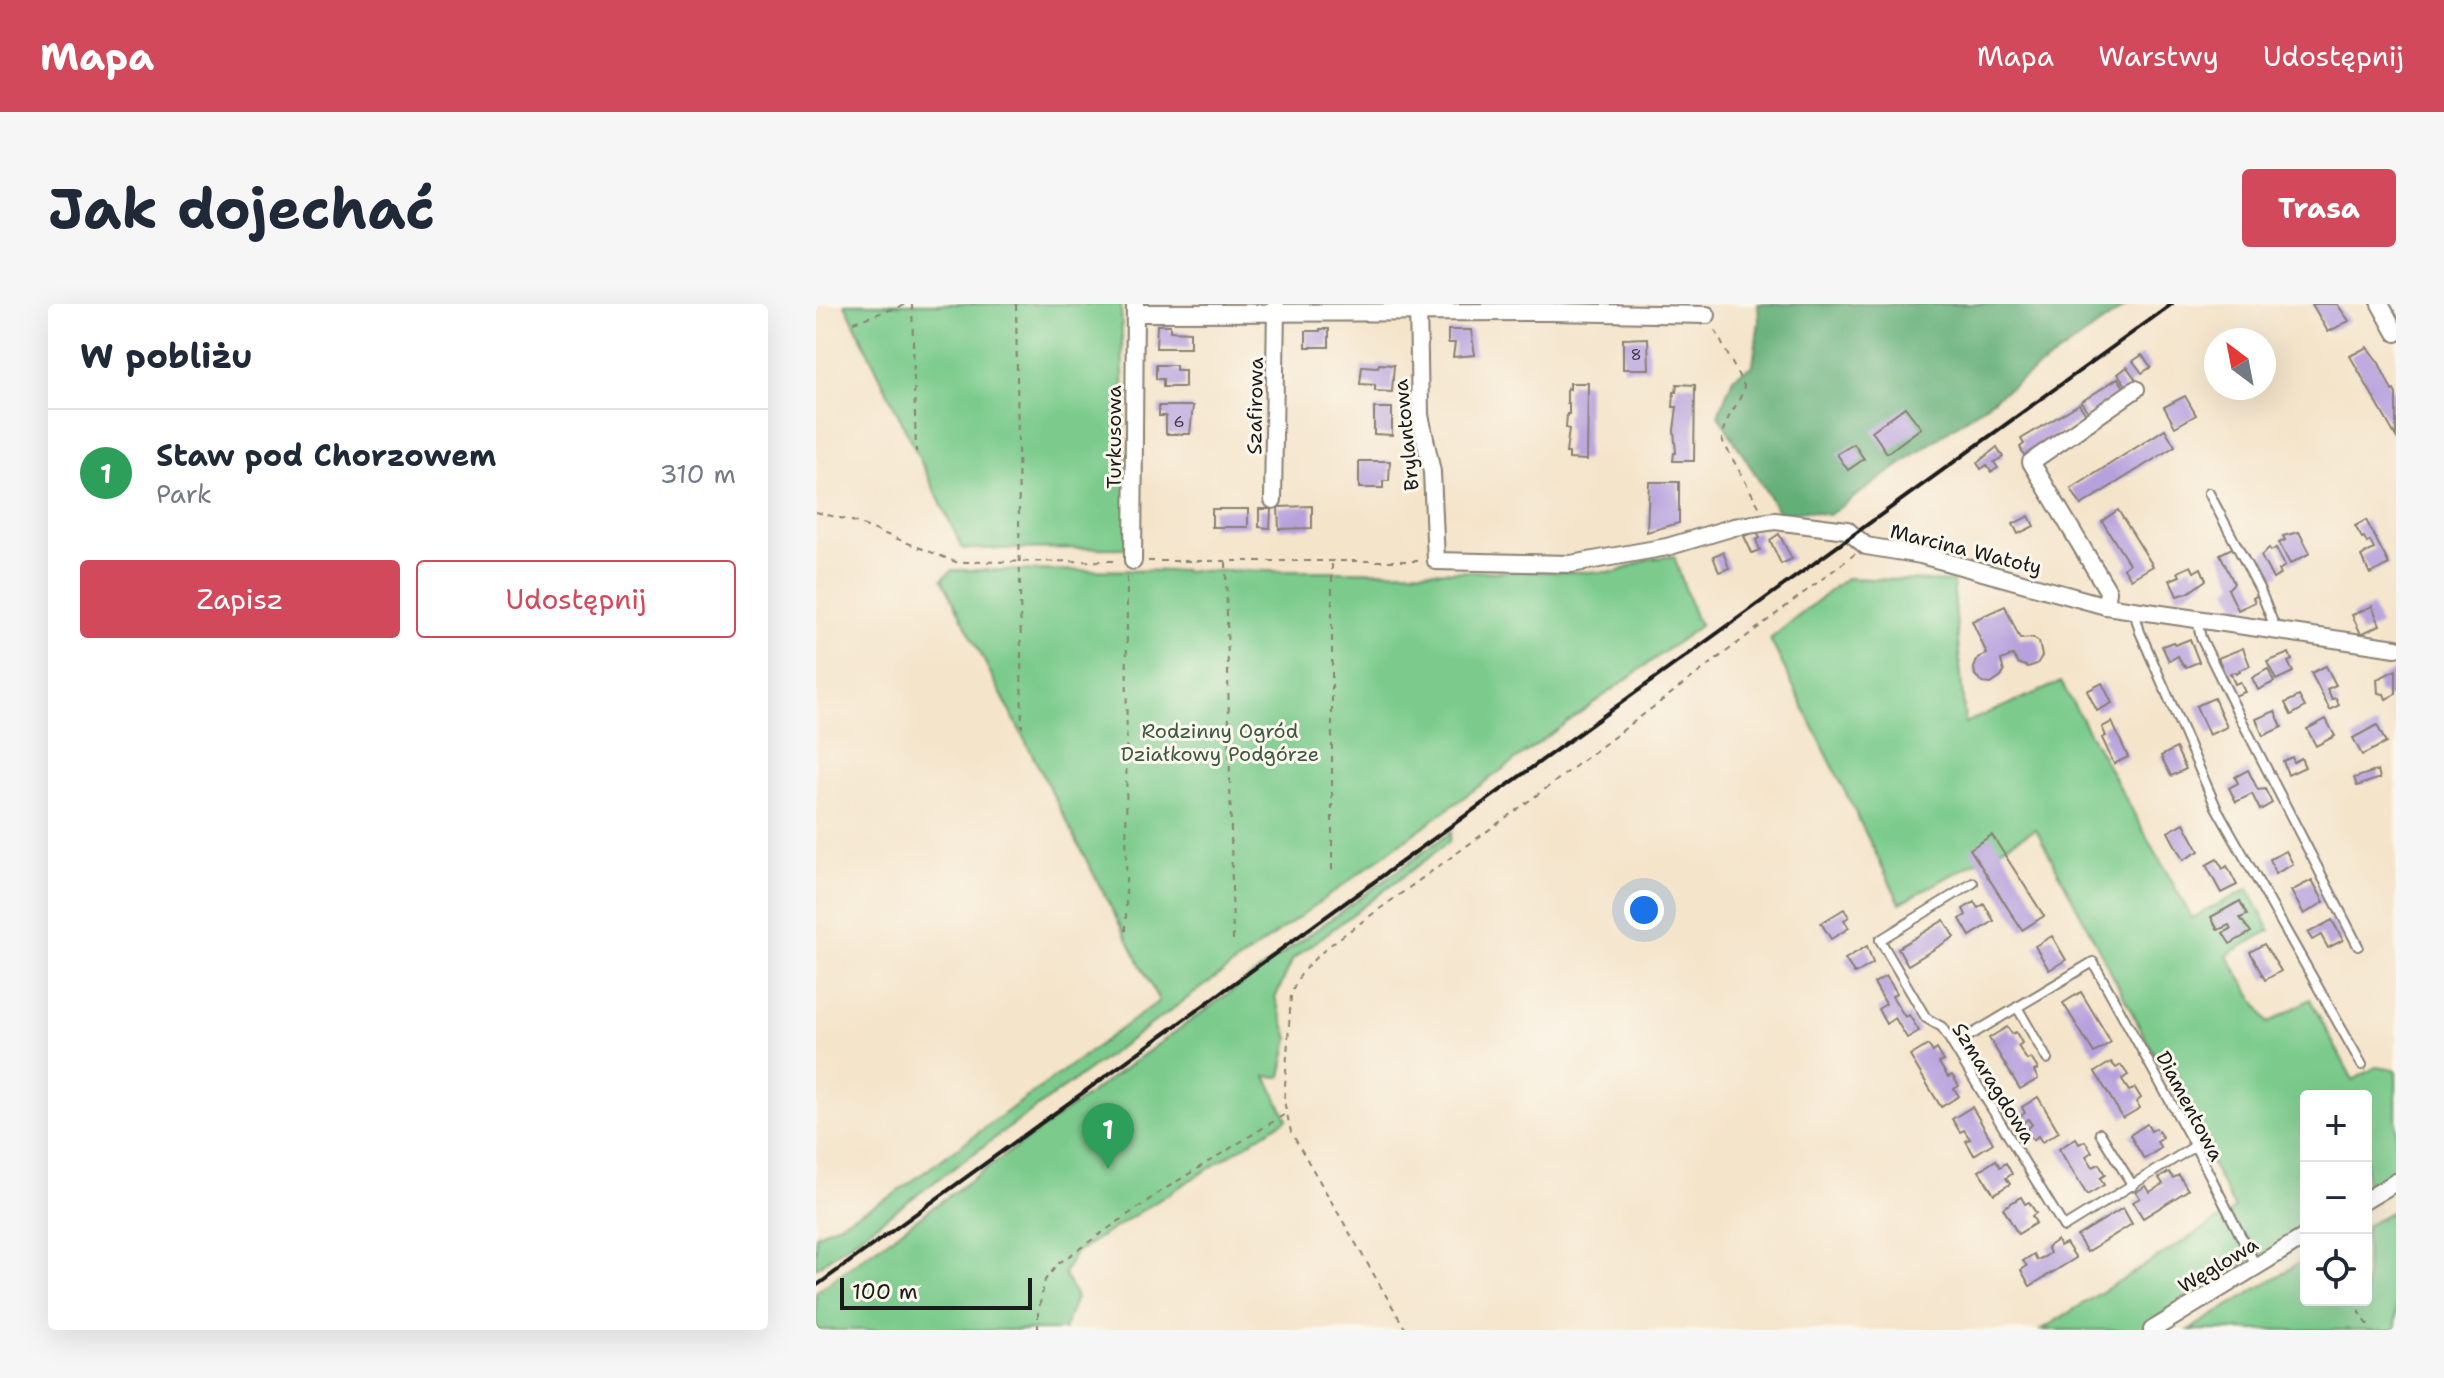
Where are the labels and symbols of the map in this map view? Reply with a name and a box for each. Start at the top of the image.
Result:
north arrow [2204,328,2276,400]
house number: 8 [1630,344,1642,365]
street label: Szafirowa [1241,357,1269,455]
street label: Brylantowa [1387,377,1425,492]
street label: Turkusowa [1101,385,1127,489]
house number: 6 [1173,411,1185,432]
street label: Marcina Watoły [1887,518,2045,580]
park label: Rodzinny Ogród Działkowy Podgórze [1121,718,1319,767]
your location [1624,890,1664,930]
street label: Szmaragdowa [1946,1018,2042,1149]
street label: Diamentowa [2150,1047,2230,1166]
pin: 1 [1082,1103,1134,1169]
street label: Węglowa [2173,1231,2263,1299]
scale bar [840,1274,1032,1310]

